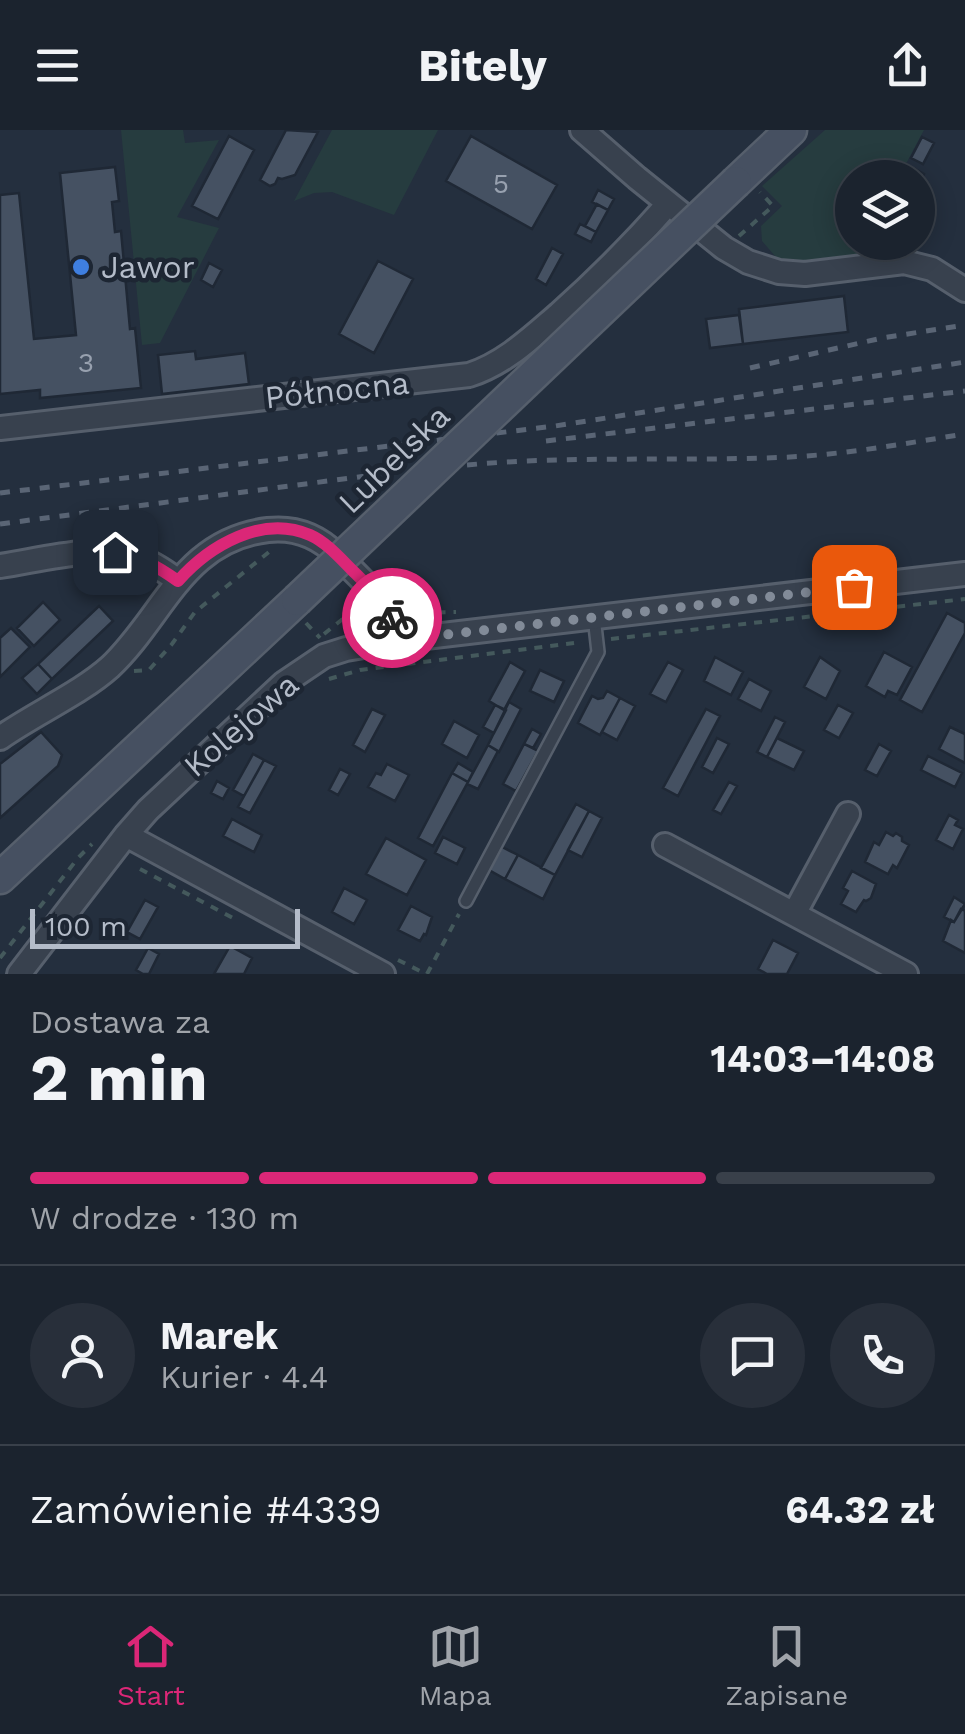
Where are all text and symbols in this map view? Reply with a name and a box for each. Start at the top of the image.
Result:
icon: menu [30,38,85,93]
icon: share [880,38,935,93]
text: Bitely [418,39,547,92]
map controls [835,160,935,260]
button: layers [835,160,935,260]
house number: 5 [493,167,509,200]
place label: Jawor [101,248,195,286]
marker: Jawor [70,256,92,278]
house number: 3 [78,346,94,379]
street label: Północna [263,364,411,416]
street label: Lubelska [331,397,457,521]
pin [73,510,158,595]
icon: home [88,525,143,580]
pin [812,545,897,630]
icon: bag [827,560,882,615]
courier [342,568,442,668]
icon: bike [365,591,420,646]
street label: Kolejowa [176,665,306,785]
scale bar [30,904,300,948]
text: 100 m [45,910,127,943]
text: Dostawa za [30,1003,210,1041]
text: 14:03–14:08 [710,1037,935,1081]
text: 2 min [30,1040,208,1116]
text: W drodze · 130 m [30,1199,299,1237]
button: person [30,1303,135,1408]
button: chat [700,1303,805,1408]
button: phone [830,1303,935,1408]
text: Marek [160,1314,278,1358]
text: Kurier · 4.4 [160,1358,328,1396]
text: Zamówienie #4339 [30,1488,381,1532]
text: 64.32 zł [785,1488,935,1532]
tab: Start [117,1619,185,1712]
tab: Mapa [419,1619,492,1712]
tab: Zapisane [725,1619,848,1712]

